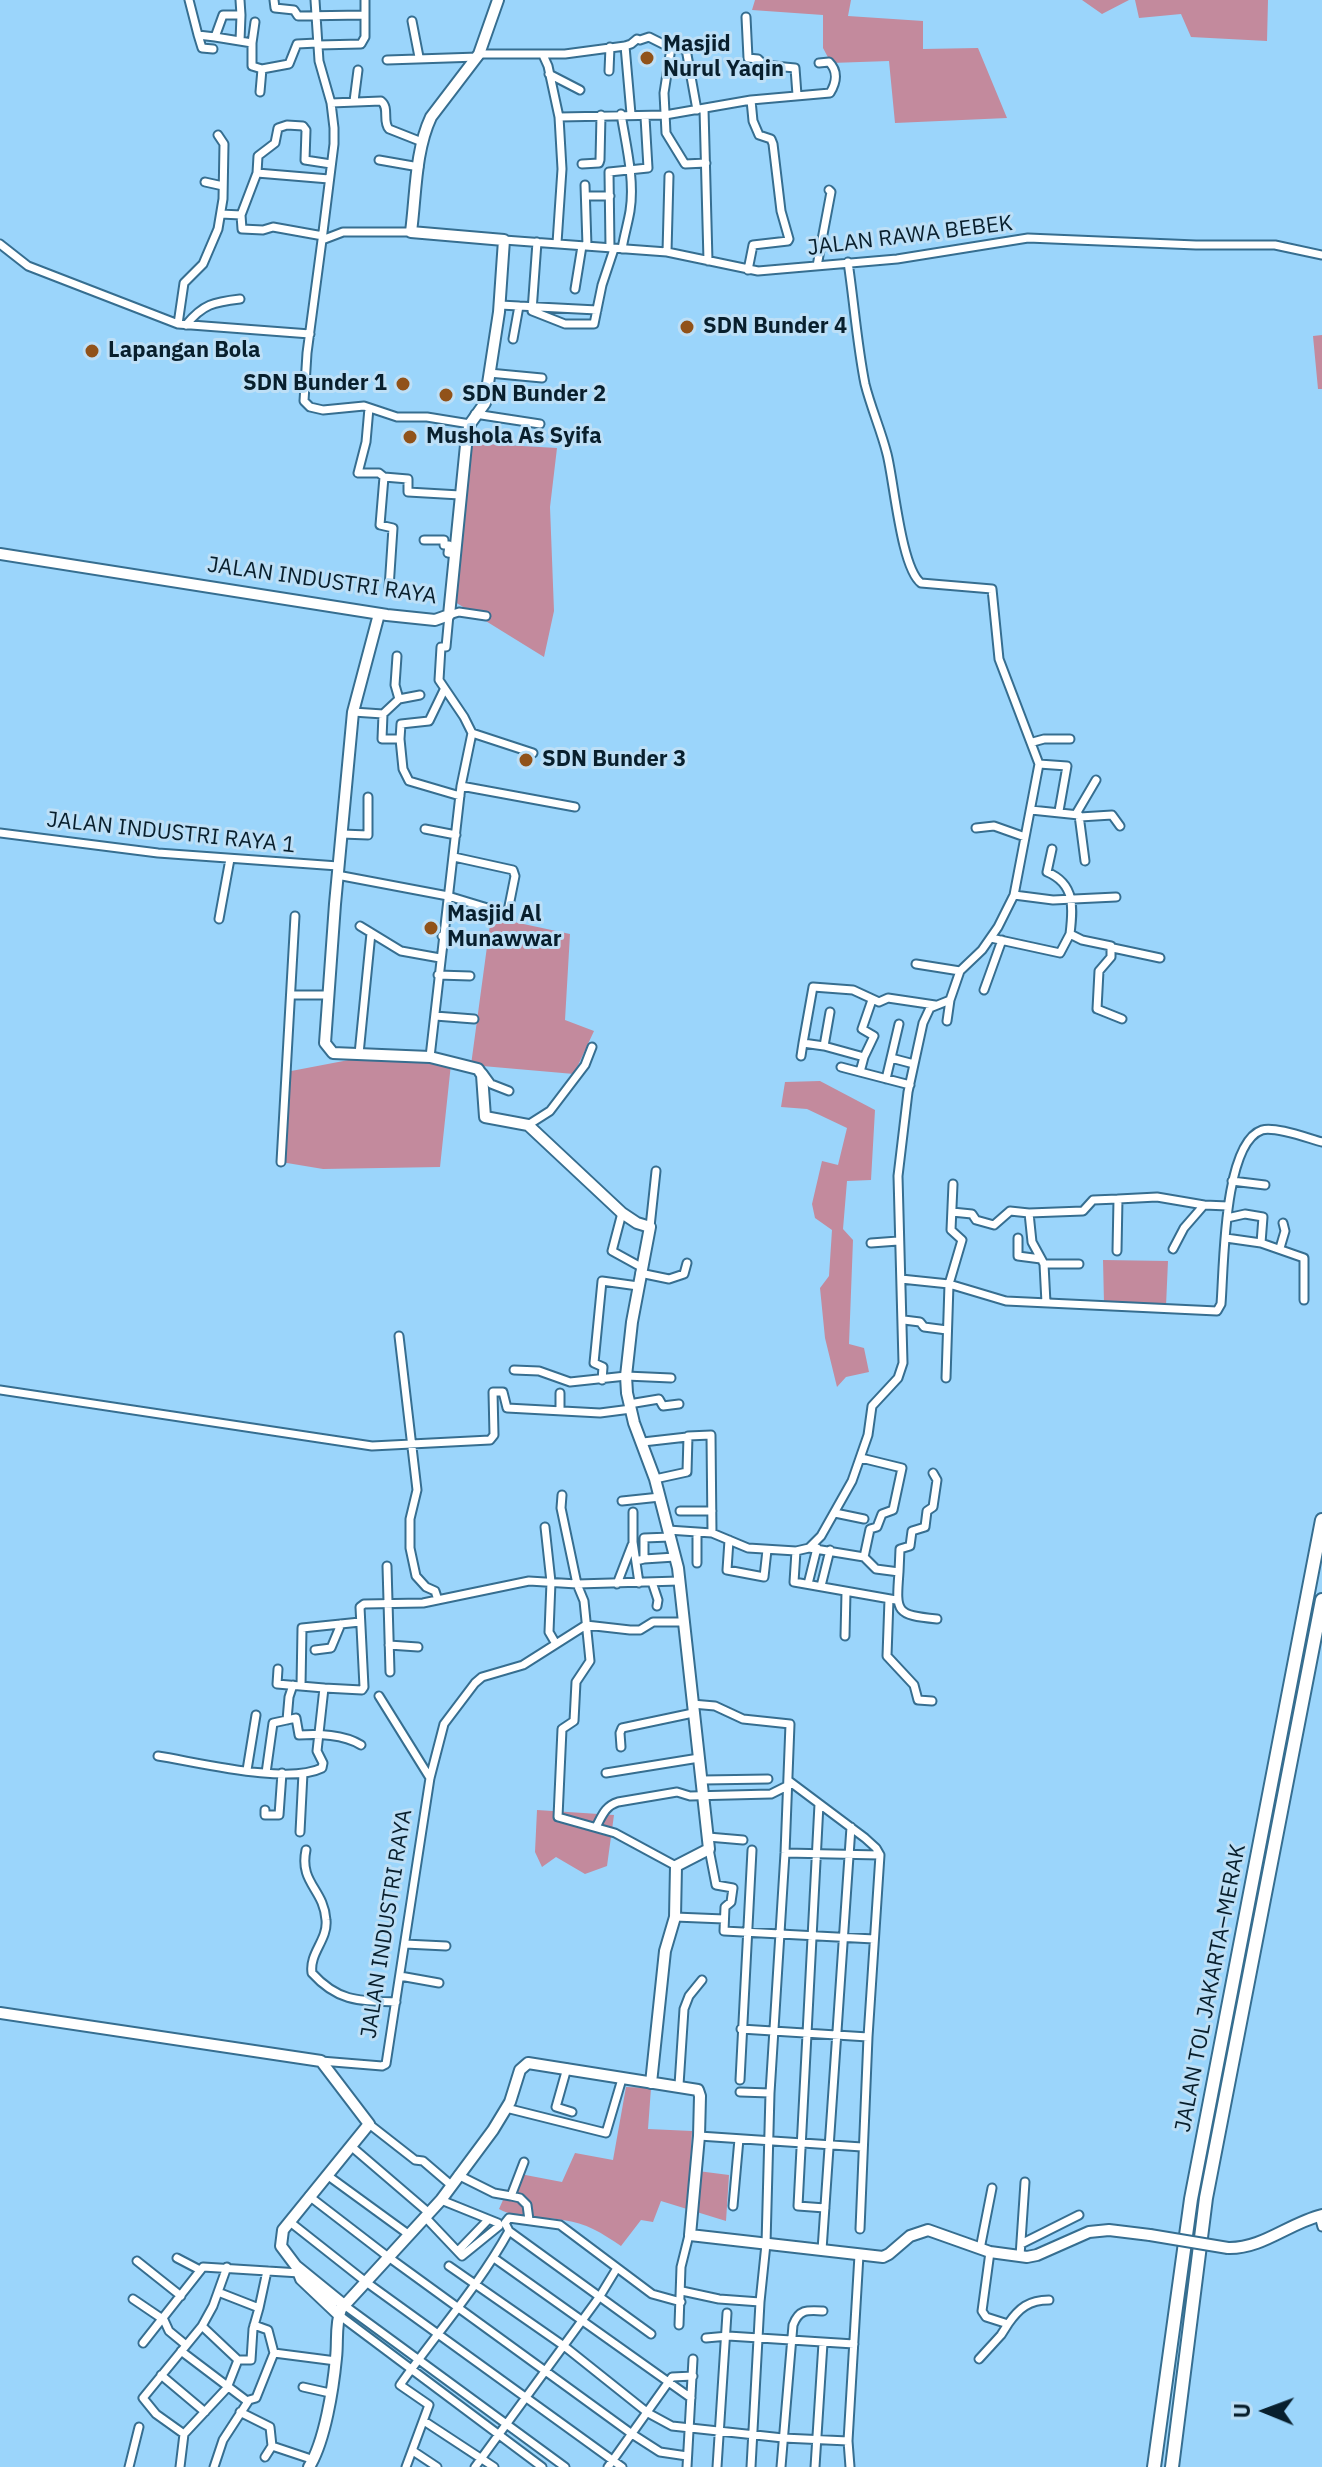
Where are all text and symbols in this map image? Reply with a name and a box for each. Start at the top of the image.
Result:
place label: Masjid Nurul Yaqin [663,32,784,84]
marker: Masjid Nurul Yaqin [638,49,656,67]
street label: JALAN RAWA BEBEK [806,210,1014,262]
place label: SDN Bunder 4 [703,314,847,340]
marker: SDN Bunder 4 [678,318,696,336]
place label: Lapangan Bola [108,338,260,364]
marker: Lapangan Bola [83,342,101,360]
place label: SDN Bunder 1 [243,371,387,397]
marker: SDN Bunder 1 [394,375,412,393]
place label: SDN Bunder 2 [462,382,606,408]
marker: SDN Bunder 2 [437,386,455,404]
place label: Mushola As Syifa [426,424,602,450]
marker: Mushola As Syifa [401,428,419,446]
street label: JALAN INDUSTRI RAYA [206,552,438,610]
place label: SDN Bunder 3 [542,747,686,773]
marker: SDN Bunder 3 [517,751,535,769]
street label: JALAN INDUSTRI RAYA 1 [45,807,297,859]
place label: Masjid Al Munawwar [447,902,562,954]
marker: Masjid Al Munawwar [422,919,440,937]
street label: JALAN INDUSTRI RAYA [356,1808,418,2040]
street label: JALAN TOL JAKARTA–MERAK [1170,1842,1252,2134]
north arrow [1226,2371,1306,2451]
text: U [1227,2403,1256,2418]

